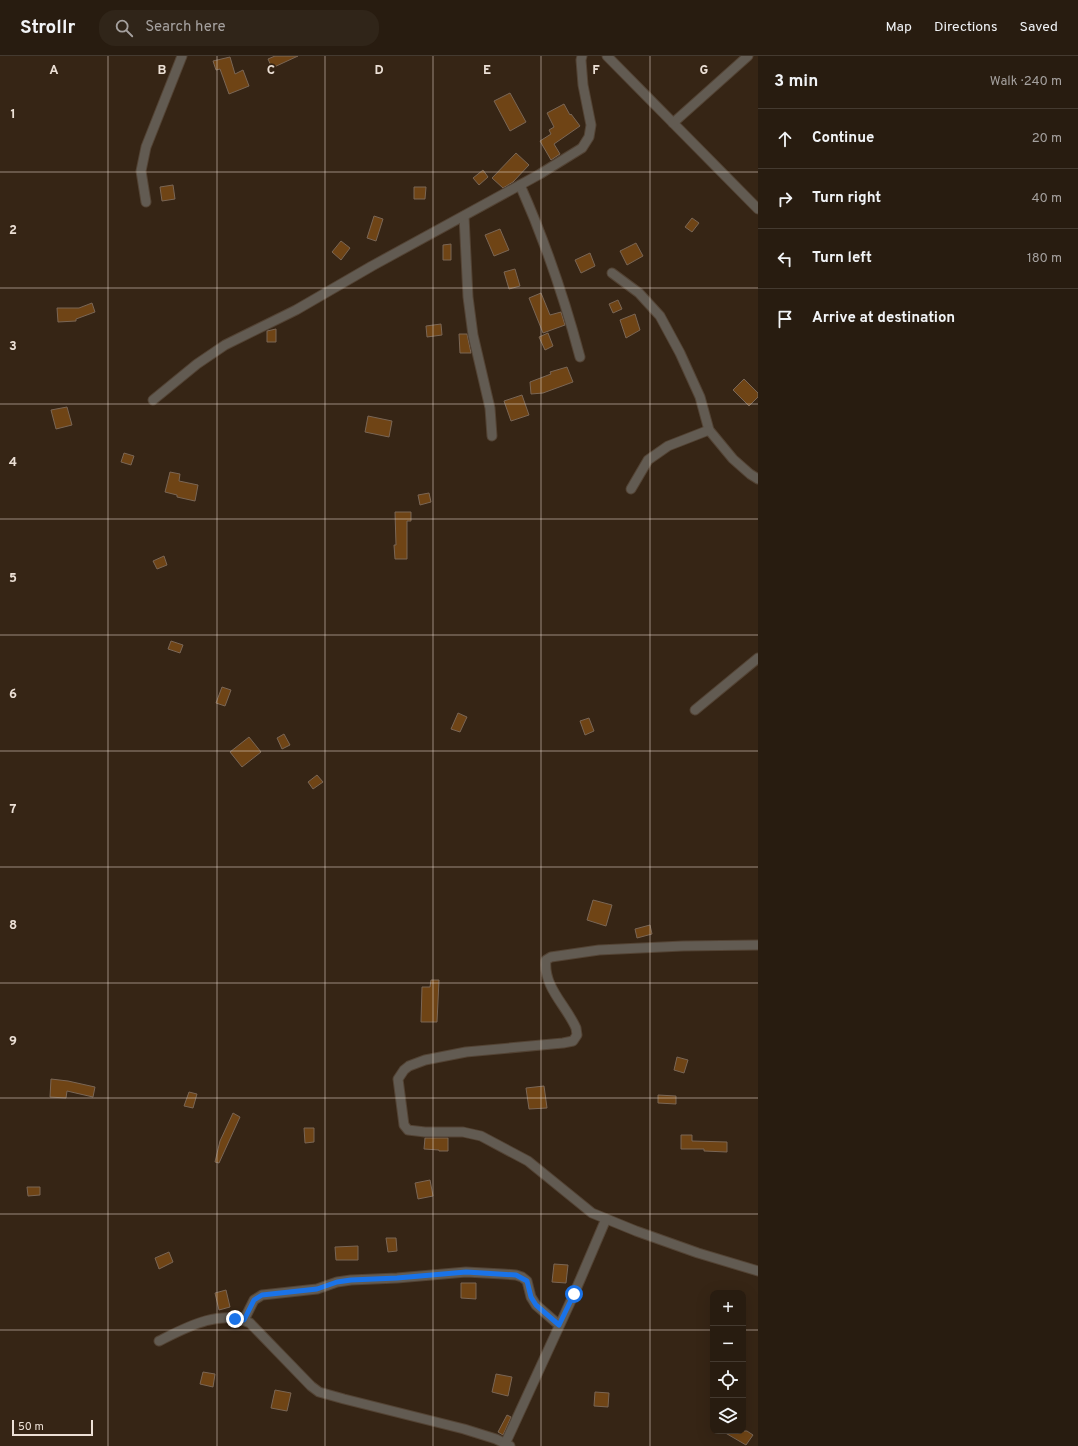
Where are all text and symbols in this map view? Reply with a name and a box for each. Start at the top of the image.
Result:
search box [99,10,379,46]
text: Strollr [20,16,75,40]
icon: search [113,17,135,39]
text: Search here [145,18,225,37]
text: Map [886,19,912,36]
text: Directions [934,19,998,36]
text: Saved [1020,19,1058,36]
text: A [49,63,59,79]
text: B [158,63,167,79]
text: C [267,63,275,79]
text: D [374,63,384,79]
text: E [483,63,491,79]
text: F [592,63,600,79]
text: G [700,63,709,79]
text: 3 min [774,71,818,93]
text: Walk · 240 m [990,74,1062,90]
text: 1 [10,107,16,123]
icon: ahead [774,128,796,150]
text: Continue [812,129,874,148]
text: 20 m [1032,131,1062,147]
icon: right [774,188,796,210]
text: Turn right [812,189,881,208]
text: 40 m [1032,191,1062,207]
text: 2 [9,223,17,239]
icon: left [774,248,796,270]
text: Turn left [812,249,872,268]
text: 180 m [1027,251,1062,267]
icon: arrive [774,308,796,330]
text: Arrive at destination [812,309,955,328]
text: 3 [9,339,17,355]
text: 4 [9,455,17,471]
text: 5 [9,571,17,587]
text: 6 [9,687,17,703]
text: 7 [10,802,17,818]
text: 8 [9,918,17,934]
text: 9 [9,1034,17,1050]
route start [565,1285,583,1303]
map controls [710,1290,746,1434]
button: + [710,1290,746,1326]
route end [226,1310,244,1328]
button: − [710,1326,746,1362]
button: locate [710,1362,746,1398]
button: layers [710,1398,746,1434]
scale bar [12,1418,93,1437]
text: 50 m [18,1420,44,1434]

